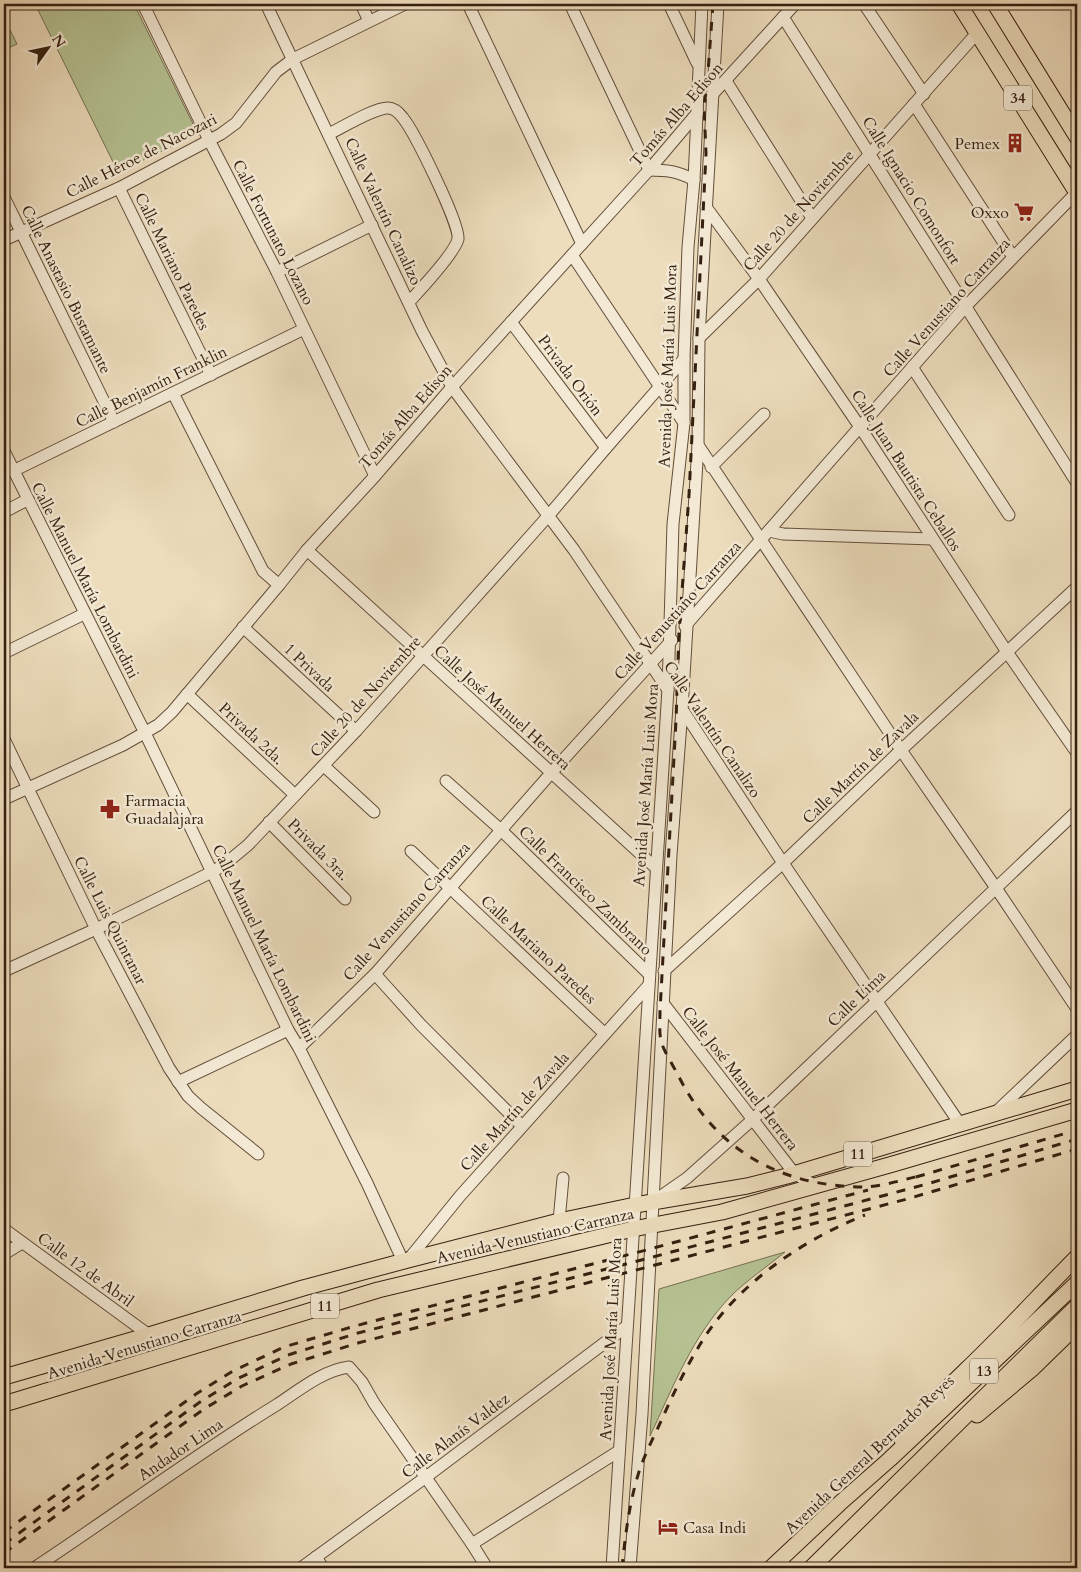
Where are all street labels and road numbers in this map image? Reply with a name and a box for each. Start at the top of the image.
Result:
street label: Tomás Alba Edison [625,58,728,172]
road number: 34 [1004,86,1032,110]
street label: Calle Héroe de Nacozari [62,108,221,203]
street label: Calle Ignacio Comonfort [857,112,966,269]
street label: Calle Valentín Canalizo [339,134,427,289]
street label: Calle 20 de Noviembre [738,145,859,276]
street label: Calle Fortunato Lozano [227,156,319,309]
street label: Calle Mariano Paredes [129,189,215,334]
street label: Calle Anastasio Bustamante [16,201,117,377]
street label: Calle Venustiano Carranza [878,233,1015,382]
street label: Avenida José María Luis Mora [653,264,683,468]
street label: Privada Orión [532,330,608,421]
street label: Calle Benjamín Franklin [72,341,231,433]
street label: Tomás Alba Edison [354,360,457,474]
street label: Calle Juan Bautista Ceballos [846,386,967,555]
street label: Calle Manuel María Lombardini [26,478,145,683]
street label: Calle Venustiano Carranza [609,536,746,685]
street label: Calle 20 de Noviembre [305,631,426,762]
street label: 1 Privada [279,638,340,697]
street label: Calle José Manuel Herrera [429,640,576,775]
street label: Calle Valentín Canalizo [658,657,766,802]
street label: Avenida José María Luis Mora [628,683,664,887]
street label: Privada 2da. [214,698,289,770]
street label: Calle Martín de Zavala [798,706,924,829]
street label: Privada 3ra. [282,814,354,886]
street label: Calle Francisco Zambrano [514,821,657,961]
street label: Calle Venustiano Carranza [338,837,475,986]
street label: Calle Manuel María Lombardini [207,841,322,1047]
street label: Calle Luis Quintanar [68,852,152,989]
street label: Calle Mariano Paredes [476,890,601,1009]
street label: Calle Lima [823,965,891,1032]
street label: Calle José Manuel Herrera [677,1002,804,1155]
street label: Calle Martín de Zavala [455,1047,574,1176]
road number: 11 [844,1142,872,1166]
street label: Avenida Venustiano Carranza [434,1203,636,1269]
street label: Calle 12 de Abril [33,1227,138,1312]
street label: Avenida José María Luis Mora [595,1237,627,1441]
road number: 11 [311,1294,339,1318]
street label: Avenida Venustiano Carranza [45,1305,244,1385]
road number: 13 [970,1358,998,1384]
street label: Avenida General Bernardo Reyes [780,1370,959,1539]
street label: Calle Alanís Valdez [397,1388,514,1484]
street label: Andador Lima [134,1413,227,1486]

